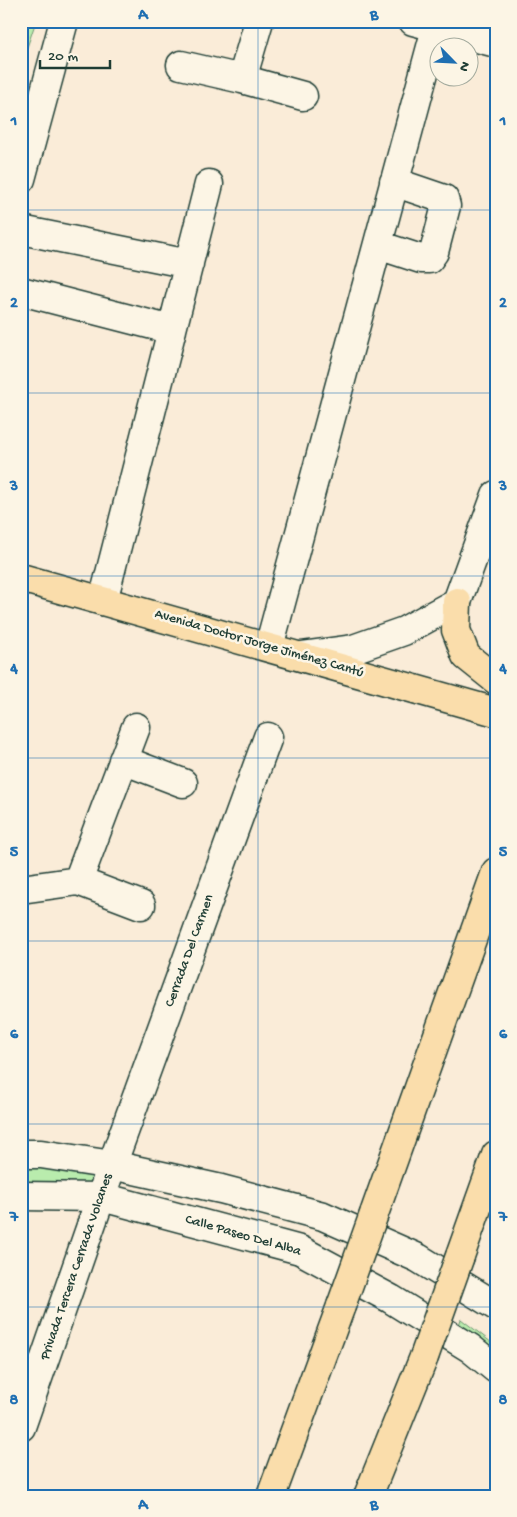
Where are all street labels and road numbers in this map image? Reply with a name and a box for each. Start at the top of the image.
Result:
street label: Avenida Doctor Jorge Jiménez Cantú [153,606,366,682]
street label: Cerrada Del Carmen [162,892,218,1010]
street label: Privada Tercera Cerrada Volcanes [37,1171,117,1363]
street label: Calle Paseo Del Alba [183,1211,304,1261]

